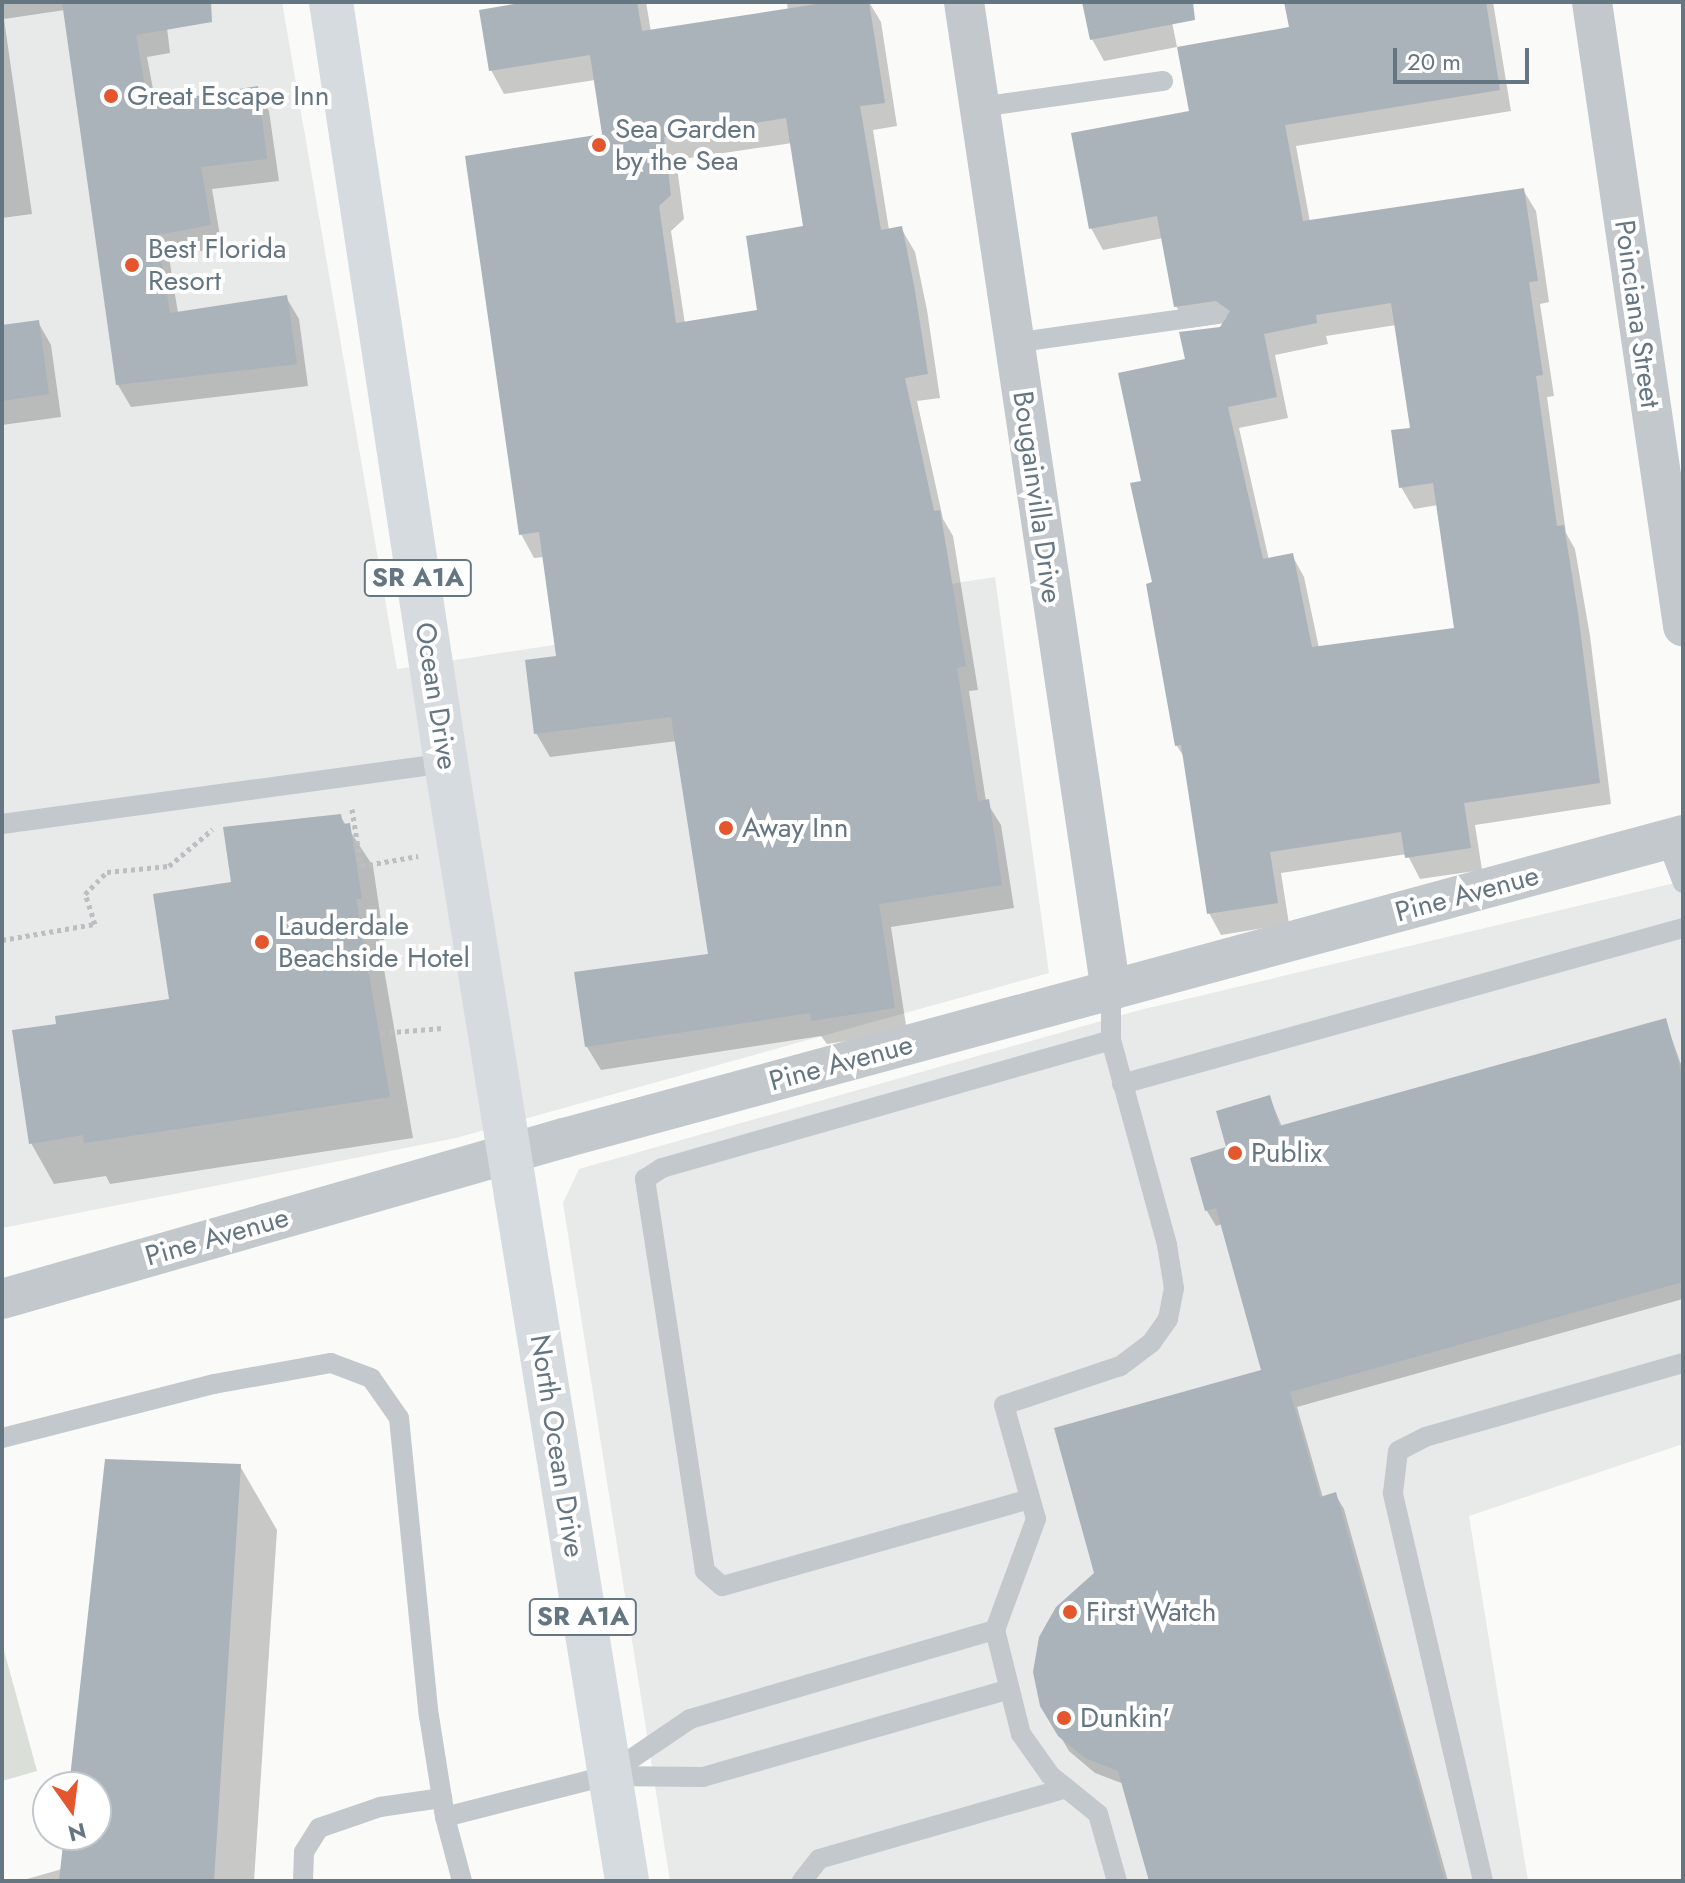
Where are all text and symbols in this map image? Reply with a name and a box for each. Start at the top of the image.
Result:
scale bar [1397,32,1533,82]
text: 20 m [1407,44,1461,79]
place label: Great Escape Inn [127,79,329,113]
marker: Great Escape Inn [102,87,120,105]
place label: Sea Garden by the Sea [615,112,756,178]
marker: Sea Garden by the Sea [590,136,608,154]
street label: Poinciana Street [1607,218,1667,410]
place label: Best Florida Resort [148,232,286,298]
marker: Best Florida Resort [123,256,141,274]
street label: Bougainvilla Drive [1006,389,1068,605]
road number: SR A1A [362,556,474,600]
street label: Ocean Drive [408,620,464,772]
place label: Away Inn [742,811,848,845]
marker: Away Inn [717,819,735,837]
street label: Pine Avenue [1391,859,1543,929]
place label: Lauderdale Beachside Hotel [278,909,470,975]
marker: Lauderdale Beachside Hotel [253,933,271,951]
street label: Pine Avenue [765,1028,917,1098]
place label: Publix [1251,1136,1322,1170]
marker: Publix [1226,1144,1244,1162]
street label: Pine Avenue [142,1201,292,1273]
street label: North Ocean Drive [523,1332,591,1560]
road number: SR A1A [527,1595,639,1639]
place label: First Watch [1086,1595,1216,1629]
marker: First Watch [1061,1603,1079,1621]
place label: Dunkin' [1080,1701,1170,1735]
marker: Dunkin' [1055,1709,1073,1727]
north arrow [32,1771,112,1851]
text: N [65,1815,90,1850]

